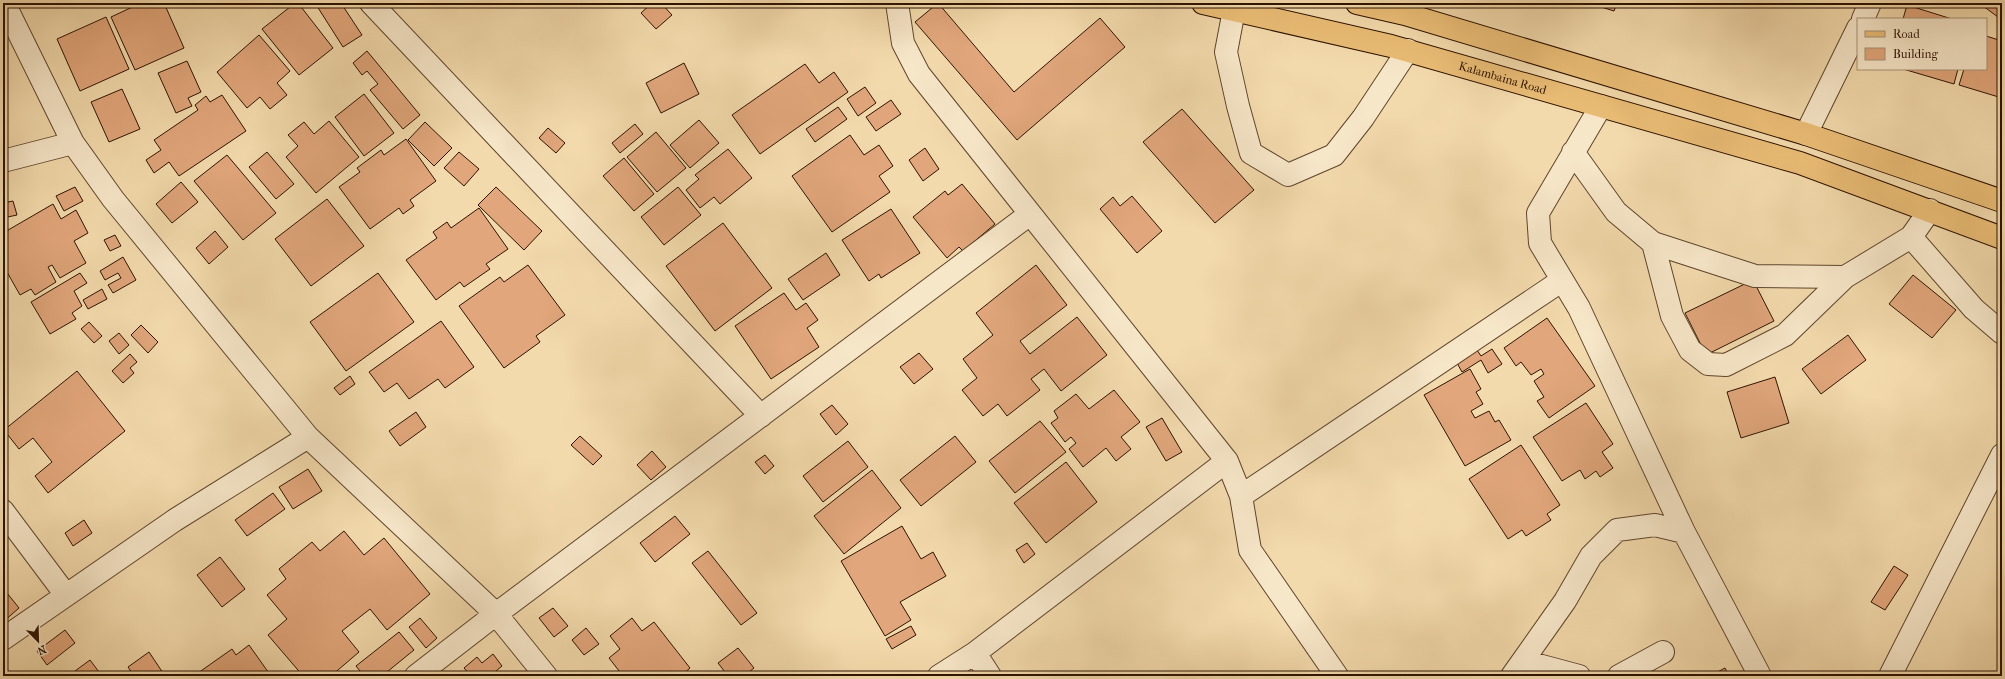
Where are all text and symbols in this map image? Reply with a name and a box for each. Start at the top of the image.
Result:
legend [1857,18,1987,70]
text: Road [1893,27,1920,41]
text: Building [1893,47,1938,61]
street label: Kalambaina Road [1457,59,1549,97]
north arrow [18,621,58,661]
text: N [35,642,48,658]

